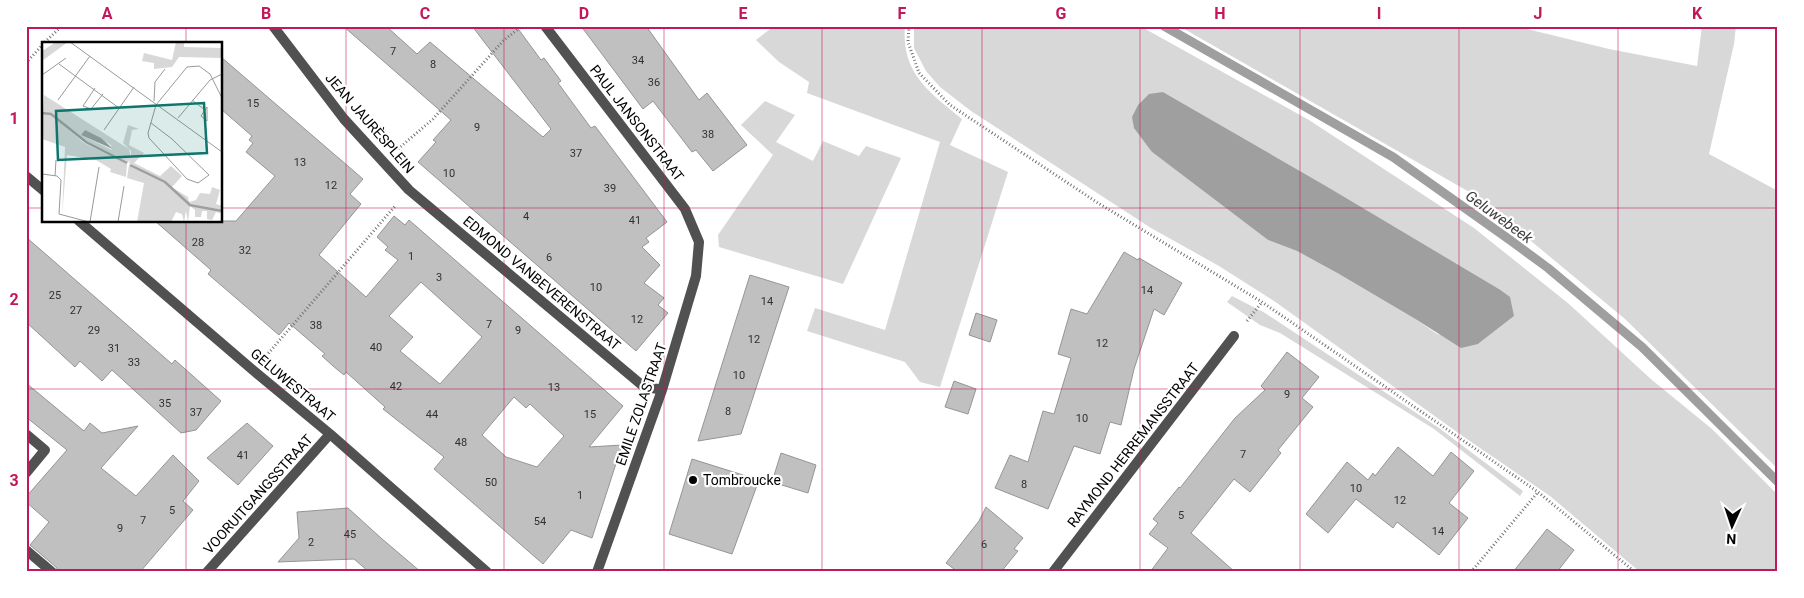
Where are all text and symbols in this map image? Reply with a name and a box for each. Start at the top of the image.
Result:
text: A [102,4,113,23]
text: B [261,4,271,23]
text: C [420,4,430,23]
text: D [579,4,589,23]
text: E [739,4,748,23]
text: F [898,4,907,23]
text: G [1056,4,1067,23]
text: H [1214,4,1226,23]
text: I [1377,4,1381,23]
text: J [1534,4,1542,23]
text: K [1692,4,1703,23]
inset map [42,42,222,222]
house number: 7 [390,45,396,58]
house number: 34 [632,54,644,67]
house number: 8 [430,58,436,71]
street label: PAUL JANSONSTRAAT [587,62,688,185]
street label: JEAN JAURÈSPLEIN [322,69,418,176]
house number: 36 [648,76,660,89]
house number: 15 [247,97,259,110]
text: 1 [9,109,19,128]
house number: 9 [474,121,480,134]
house number: 38 [702,128,714,141]
house number: 37 [570,147,582,160]
house number: 13 [294,156,306,169]
house number: 10 [443,167,455,180]
house number: 12 [325,179,337,192]
house number: 39 [604,182,616,195]
water label: Geluwebeek [1462,187,1537,248]
house number: 4 [523,210,529,223]
street label: EDMOND VANBEVERENSTRAAT [460,212,624,354]
house number: 41 [629,214,641,227]
house number: 28 [192,236,204,249]
house number: 32 [239,244,251,257]
house number: 1 [408,250,414,263]
house number: 6 [546,251,552,264]
house number: 3 [436,271,442,284]
house number: 10 [590,281,602,294]
house number: 14 [1141,284,1153,297]
house number: 25 [49,289,61,302]
text: 2 [9,290,19,309]
house number: 14 [761,295,773,308]
house number: 27 [70,304,82,317]
house number: 12 [631,313,643,326]
house number: 7 [486,318,492,331]
house number: 38 [310,319,322,332]
house number: 29 [88,324,100,337]
house number: 9 [515,324,521,337]
house number: 12 [748,333,760,346]
house number: 12 [1096,337,1108,350]
street label: EMILE ZOLASTRAAT [612,340,670,467]
house number: 40 [370,341,382,354]
house number: 31 [108,342,120,355]
street label: GELUWESTRAAT [248,345,339,425]
house number: 33 [128,356,140,369]
street label: RAYMOND HERREMANSSTRAAT [1064,359,1202,530]
house number: 10 [733,369,745,382]
house number: 42 [390,380,402,393]
house number: 13 [548,381,560,394]
house number: 9 [1284,388,1290,401]
house number: 35 [159,397,171,410]
house number: 8 [725,405,731,418]
house number: 37 [190,406,202,419]
house number: 44 [426,408,438,421]
house number: 15 [584,408,596,421]
house number: 10 [1076,412,1088,425]
street label: VOORUITGANGSSTRAAT [200,431,316,557]
house number: 48 [455,436,467,449]
house number: 7 [1240,448,1246,461]
house number: 41 [237,449,249,462]
text: 3 [9,471,19,490]
place label: Tombroucke [703,472,781,488]
marker: Tombroucke [687,474,699,486]
house number: 50 [485,476,497,489]
house number: 8 [1021,478,1027,491]
house number: 10 [1350,482,1362,495]
house number: 1 [577,489,583,502]
house number: 12 [1394,494,1406,507]
north arrow [1706,500,1756,550]
house number: 5 [169,504,175,517]
house number: 5 [1178,509,1184,522]
house number: 7 [140,514,146,527]
house number: 54 [534,515,546,528]
house number: 9 [117,522,123,535]
house number: 14 [1432,525,1444,538]
house number: 45 [344,528,356,541]
text: N [1726,531,1737,547]
house number: 2 [308,536,314,549]
house number: 6 [981,538,987,551]

